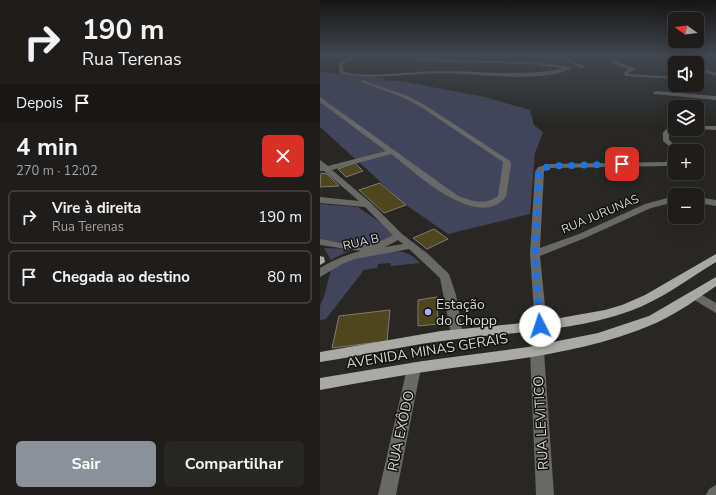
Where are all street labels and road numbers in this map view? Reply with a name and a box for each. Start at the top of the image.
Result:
street label: RUA JURUNAS [559,190,641,238]
street label: RUA B [341,230,381,254]
street label: AVENIDA MINAS GERAIS [345,329,510,373]
street label: RUA LEVITICO [529,376,553,470]
street label: RUA EXÔDO [383,389,419,473]

